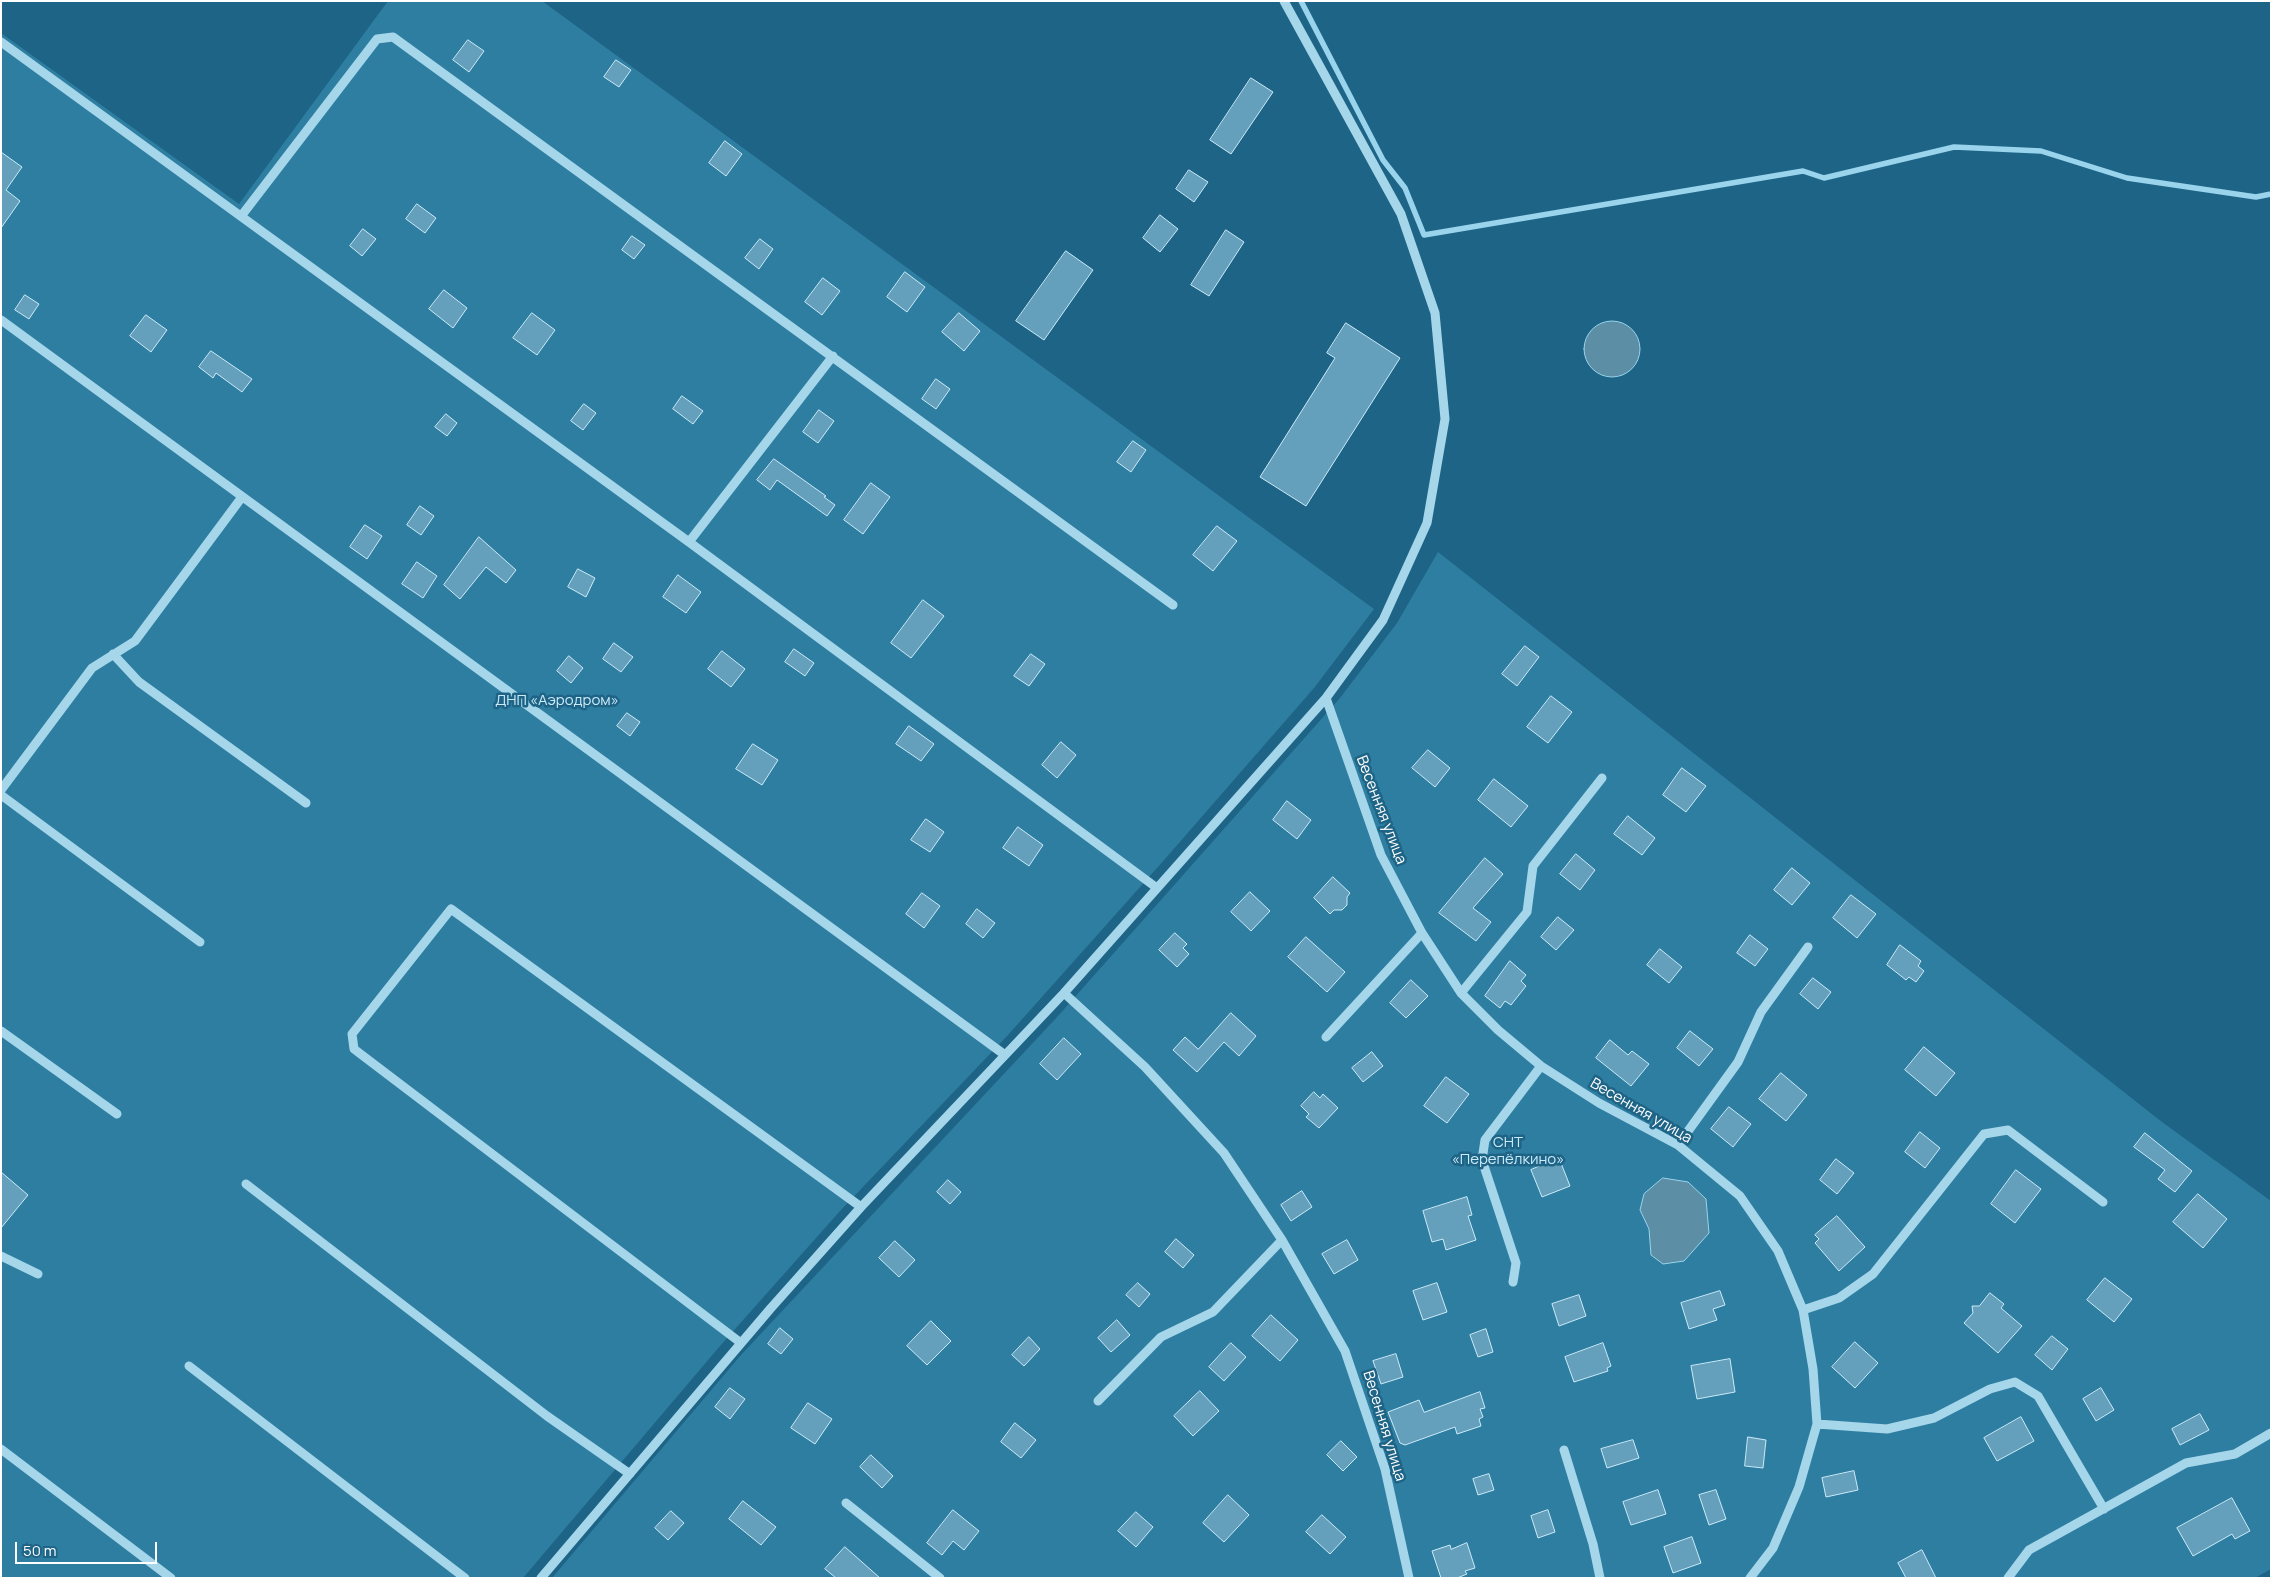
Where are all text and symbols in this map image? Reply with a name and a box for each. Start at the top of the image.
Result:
park label: ДНП «Аэродром» [495,692,619,710]
street label: Весенняя улица [1352,753,1410,867]
street label: Весенняя улица [1587,1075,1695,1147]
park label: СНТ «Перепёлкино» [1452,1134,1564,1169]
street label: Весенняя улица [1359,1369,1409,1483]
scale bar [18,1532,160,1564]
text: 50 m [23,1540,57,1561]

